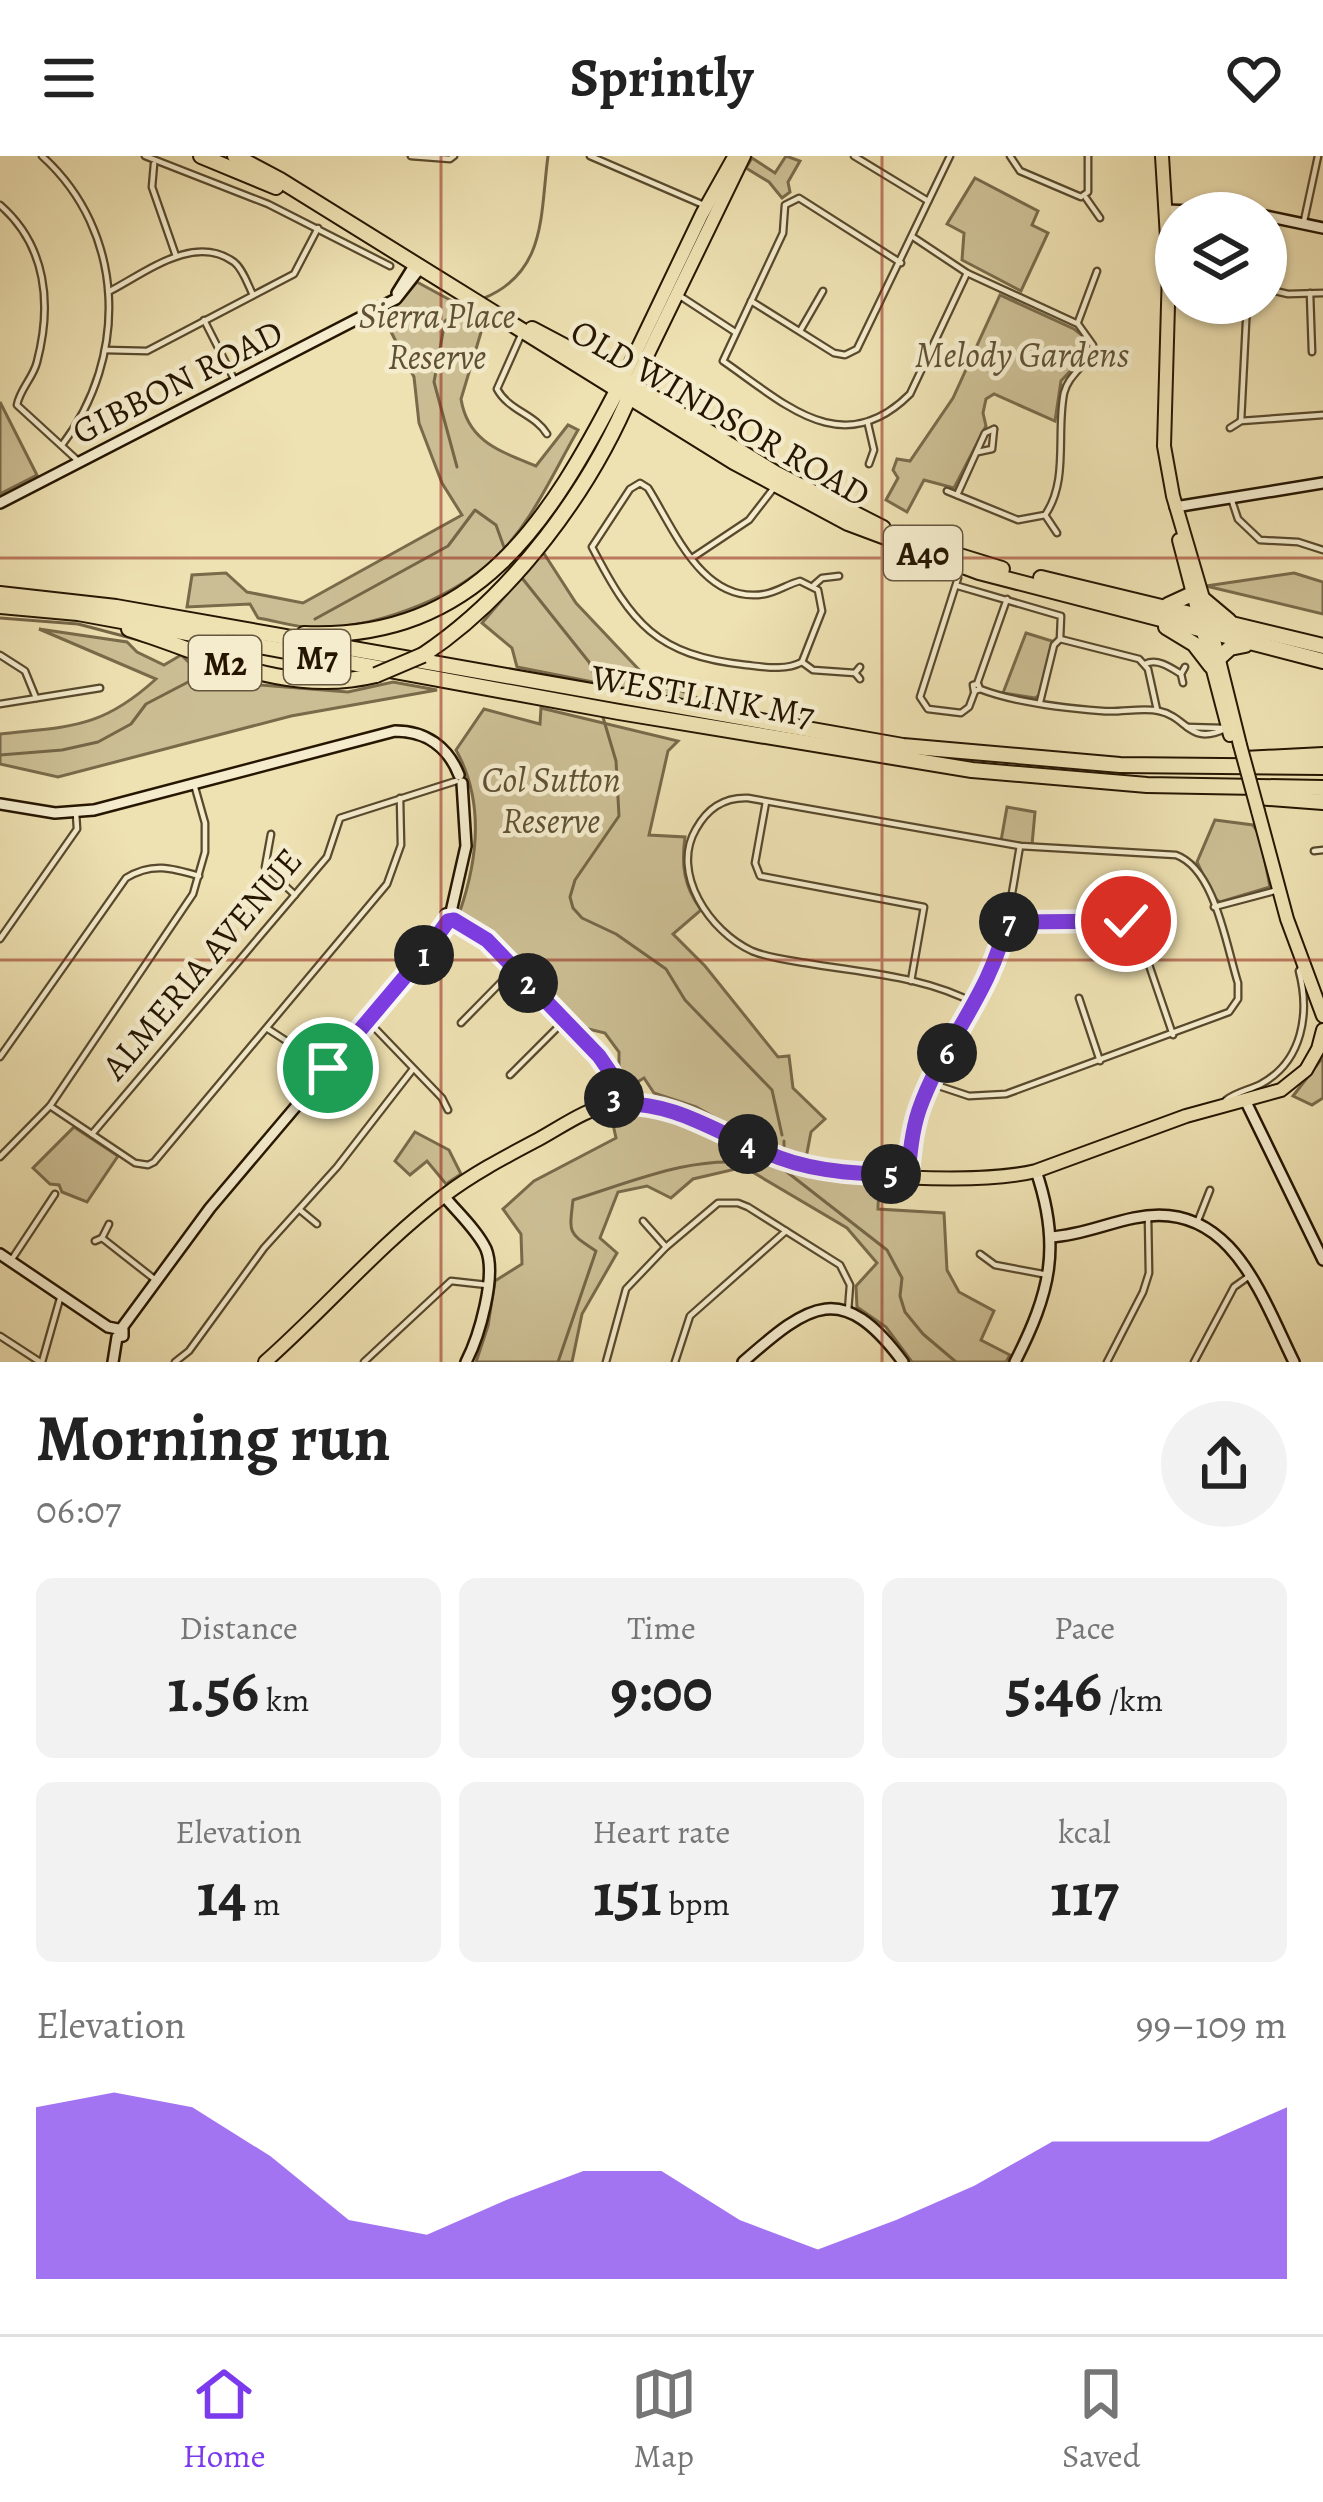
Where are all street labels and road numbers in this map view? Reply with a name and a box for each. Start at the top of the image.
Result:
street label: GIBBON ROAD [63,307,291,456]
street label: OLD WINDSOR ROAD [562,307,879,518]
road number: A40 [884,526,962,580]
road number: M7 [284,630,350,684]
road number: M2 [189,636,261,690]
street label: WESTLINK M7 [587,652,819,739]
street label: ALMERIA AVENUE [89,837,313,1090]

